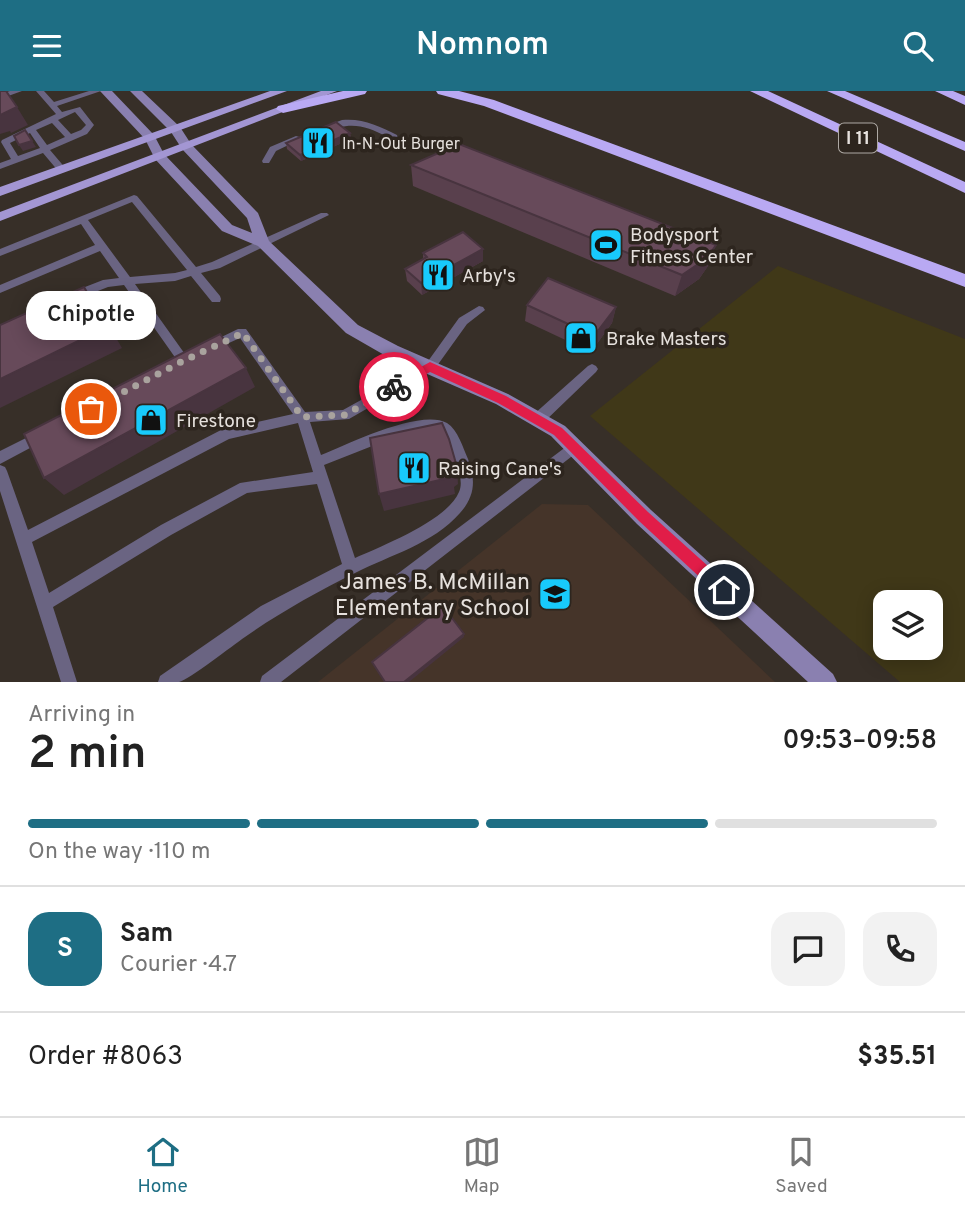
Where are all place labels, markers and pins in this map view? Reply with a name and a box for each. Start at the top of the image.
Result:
restaurant icon: In-N-Out Burger [299,124,337,162]
place label: In-N-Out Burger [342,135,460,155]
place label: Bodysport Fitness Center [630,224,754,270]
sports icon: Bodysport Fitness Center [587,226,625,264]
restaurant icon: Arby's [419,256,457,294]
place label: Arby's [462,265,516,289]
callout: Chipotle [26,290,156,339]
shop icon: Brake Masters [562,319,600,357]
place label: Brake Masters [606,328,727,352]
pin [61,379,121,439]
shop icon: Firestone [132,401,170,439]
place label: Firestone [176,410,256,434]
restaurant icon: Raising Cane's [395,449,433,487]
place label: Raising Cane's [438,458,562,482]
pin [694,560,754,620]
place label: James B. McMillan Elementary School [335,569,530,624]
school or university icon: James B. McMillan Elementary School [536,575,574,613]

